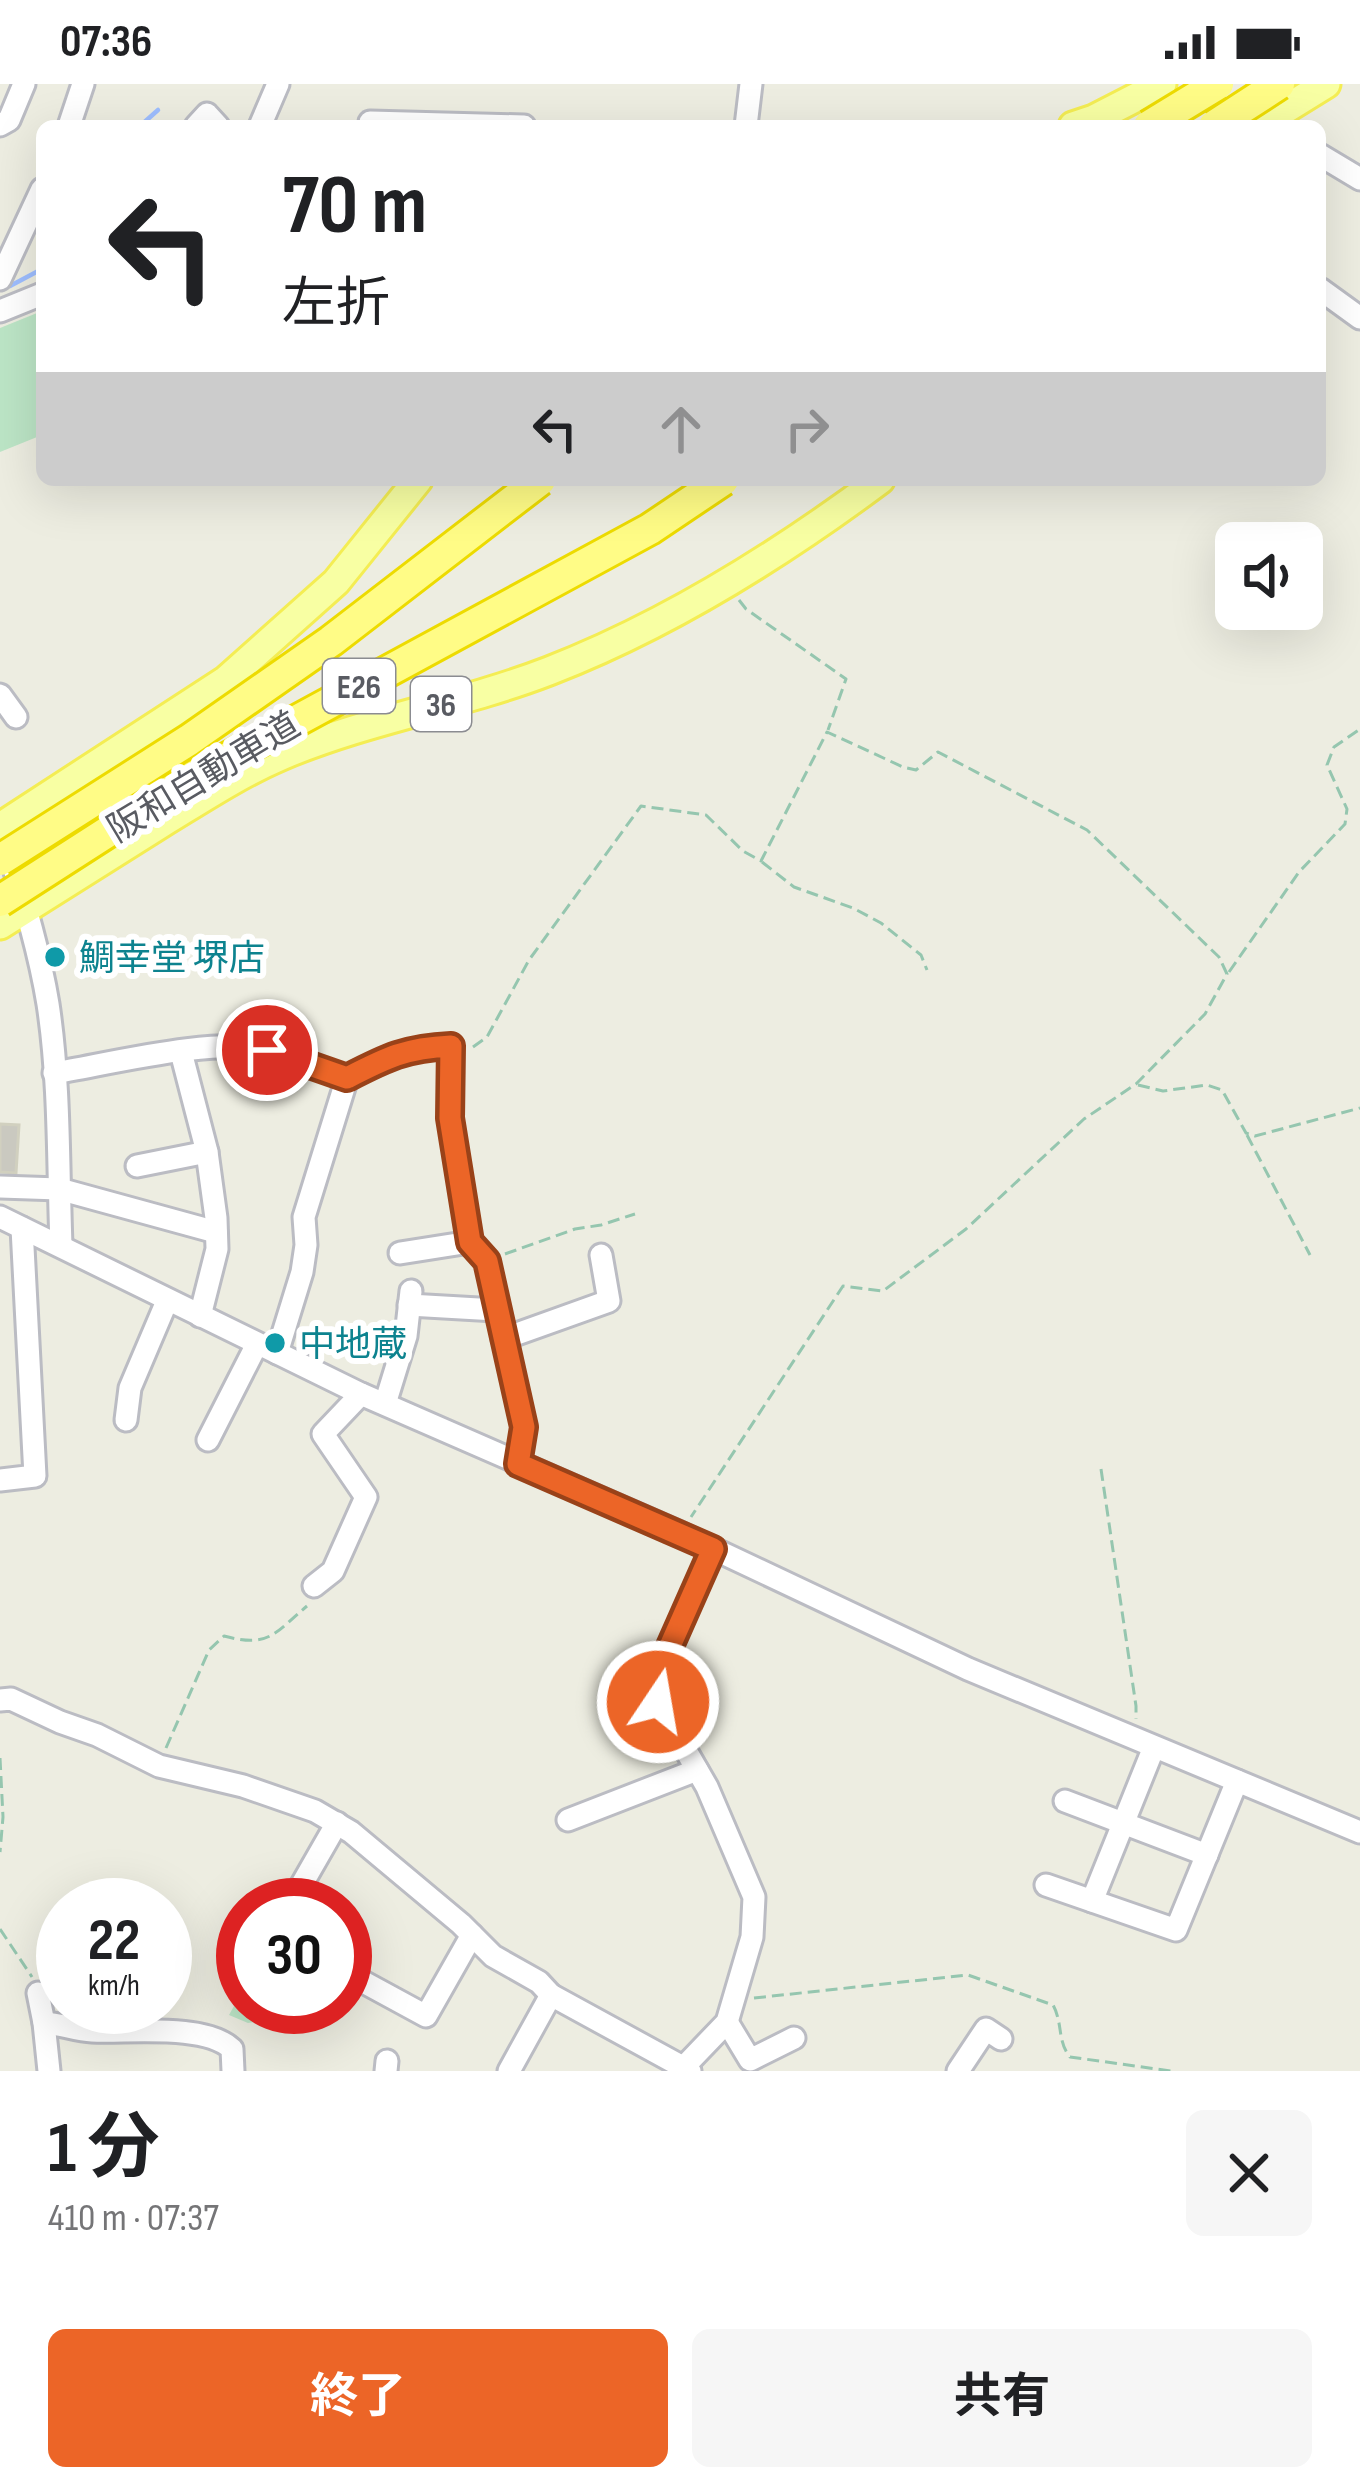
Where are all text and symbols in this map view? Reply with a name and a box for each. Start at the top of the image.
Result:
text: 07:36 [60,15,152,70]
text: 70 m [282,156,427,257]
icon: left [84,168,240,324]
text: 左折 [282,272,390,337]
icon: left [522,396,588,462]
icon: ahead [648,396,714,462]
icon: right [774,396,840,462]
map controls [1215,522,1323,630]
button: sound [1215,522,1323,630]
road number: E26 [323,659,395,713]
road number: 36 [411,677,471,731]
street label: 阪和自動車道 [101,704,308,852]
place label: 鯛幸堂 堺店 [79,938,265,981]
marker: 鯛幸堂 堺店 [42,944,68,970]
pin [216,999,318,1101]
icon: arrive [234,1017,300,1083]
place label: 中地蔵 [299,1324,407,1367]
marker: 中地蔵 [262,1330,288,1356]
position arrow [595,1639,721,1765]
speed limit sign: 30 [216,1878,372,2034]
text: 22 [88,1905,140,1977]
text: km/h [88,1968,140,2004]
text: 1 分 [48,2106,159,2193]
button: close [1186,2110,1312,2236]
text: 410 m · 07:37 [48,2195,219,2242]
button: 終了 [48,2329,668,2467]
button: 共有 [692,2329,1312,2467]

